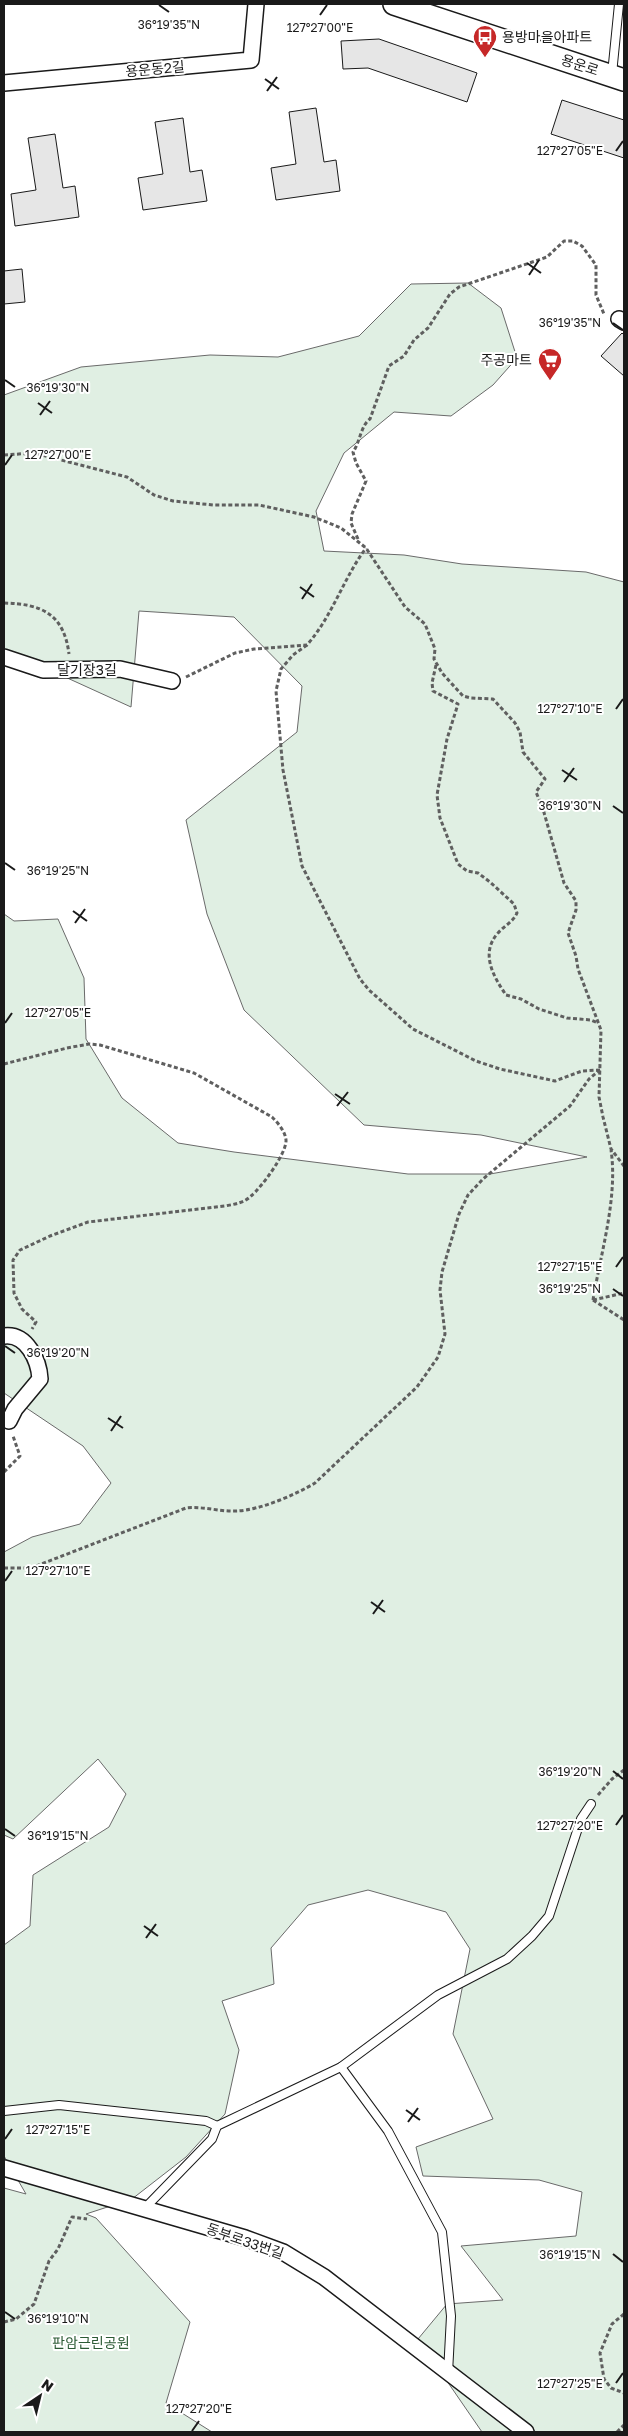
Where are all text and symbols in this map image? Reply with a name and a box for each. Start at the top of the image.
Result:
text: 36°19'35"N [138,17,200,32]
text: 127°27'00"E [287,20,353,35]
bus stop icon: 용방마을아파트 [472,24,498,58]
place label: 용방마을아파트 [502,28,592,45]
street label: 용운로 [559,50,601,79]
street label: 용운동2길 [125,57,185,80]
text: 127°27'05"E [537,143,603,158]
text: 36°19'35"N [539,315,601,330]
supermarket icon: 주공마트 [537,347,563,381]
place label: 주공마트 [480,351,532,368]
text: 36°19'30"N [27,380,89,395]
text: 127°27'00"E [25,447,91,462]
street label: 달기장3길 [57,661,117,678]
text: 127°27'10"E [537,701,603,716]
text: 36°19'30"N [539,798,601,813]
text: 36°19'25"N [27,863,89,878]
text: 127°27'05"E [25,1005,91,1020]
text: 127°27'15"E [538,1259,602,1274]
text: 36°19'25"N [539,1281,601,1296]
text: 36°19'20"N [27,1345,89,1360]
text: 127°27'10"E [25,1563,91,1578]
text: 36°19'20"N [539,1764,601,1779]
text: 127°27'20"E [537,1818,603,1833]
text: 36°19'15"N [27,1828,89,1843]
text: 127°27'15"E [26,2122,90,2137]
street label: 동부로33번길 [204,2219,286,2262]
text: 36°19'15"N [539,2247,601,2262]
text: 36°19'10"N [27,2311,89,2326]
park label: 판암근린공원 [52,2334,130,2351]
north arrow [15,2371,65,2421]
text: N [39,2375,57,2395]
text: 127°27'25"E [537,2376,603,2391]
text: 127°27'20"E [166,2401,232,2416]

